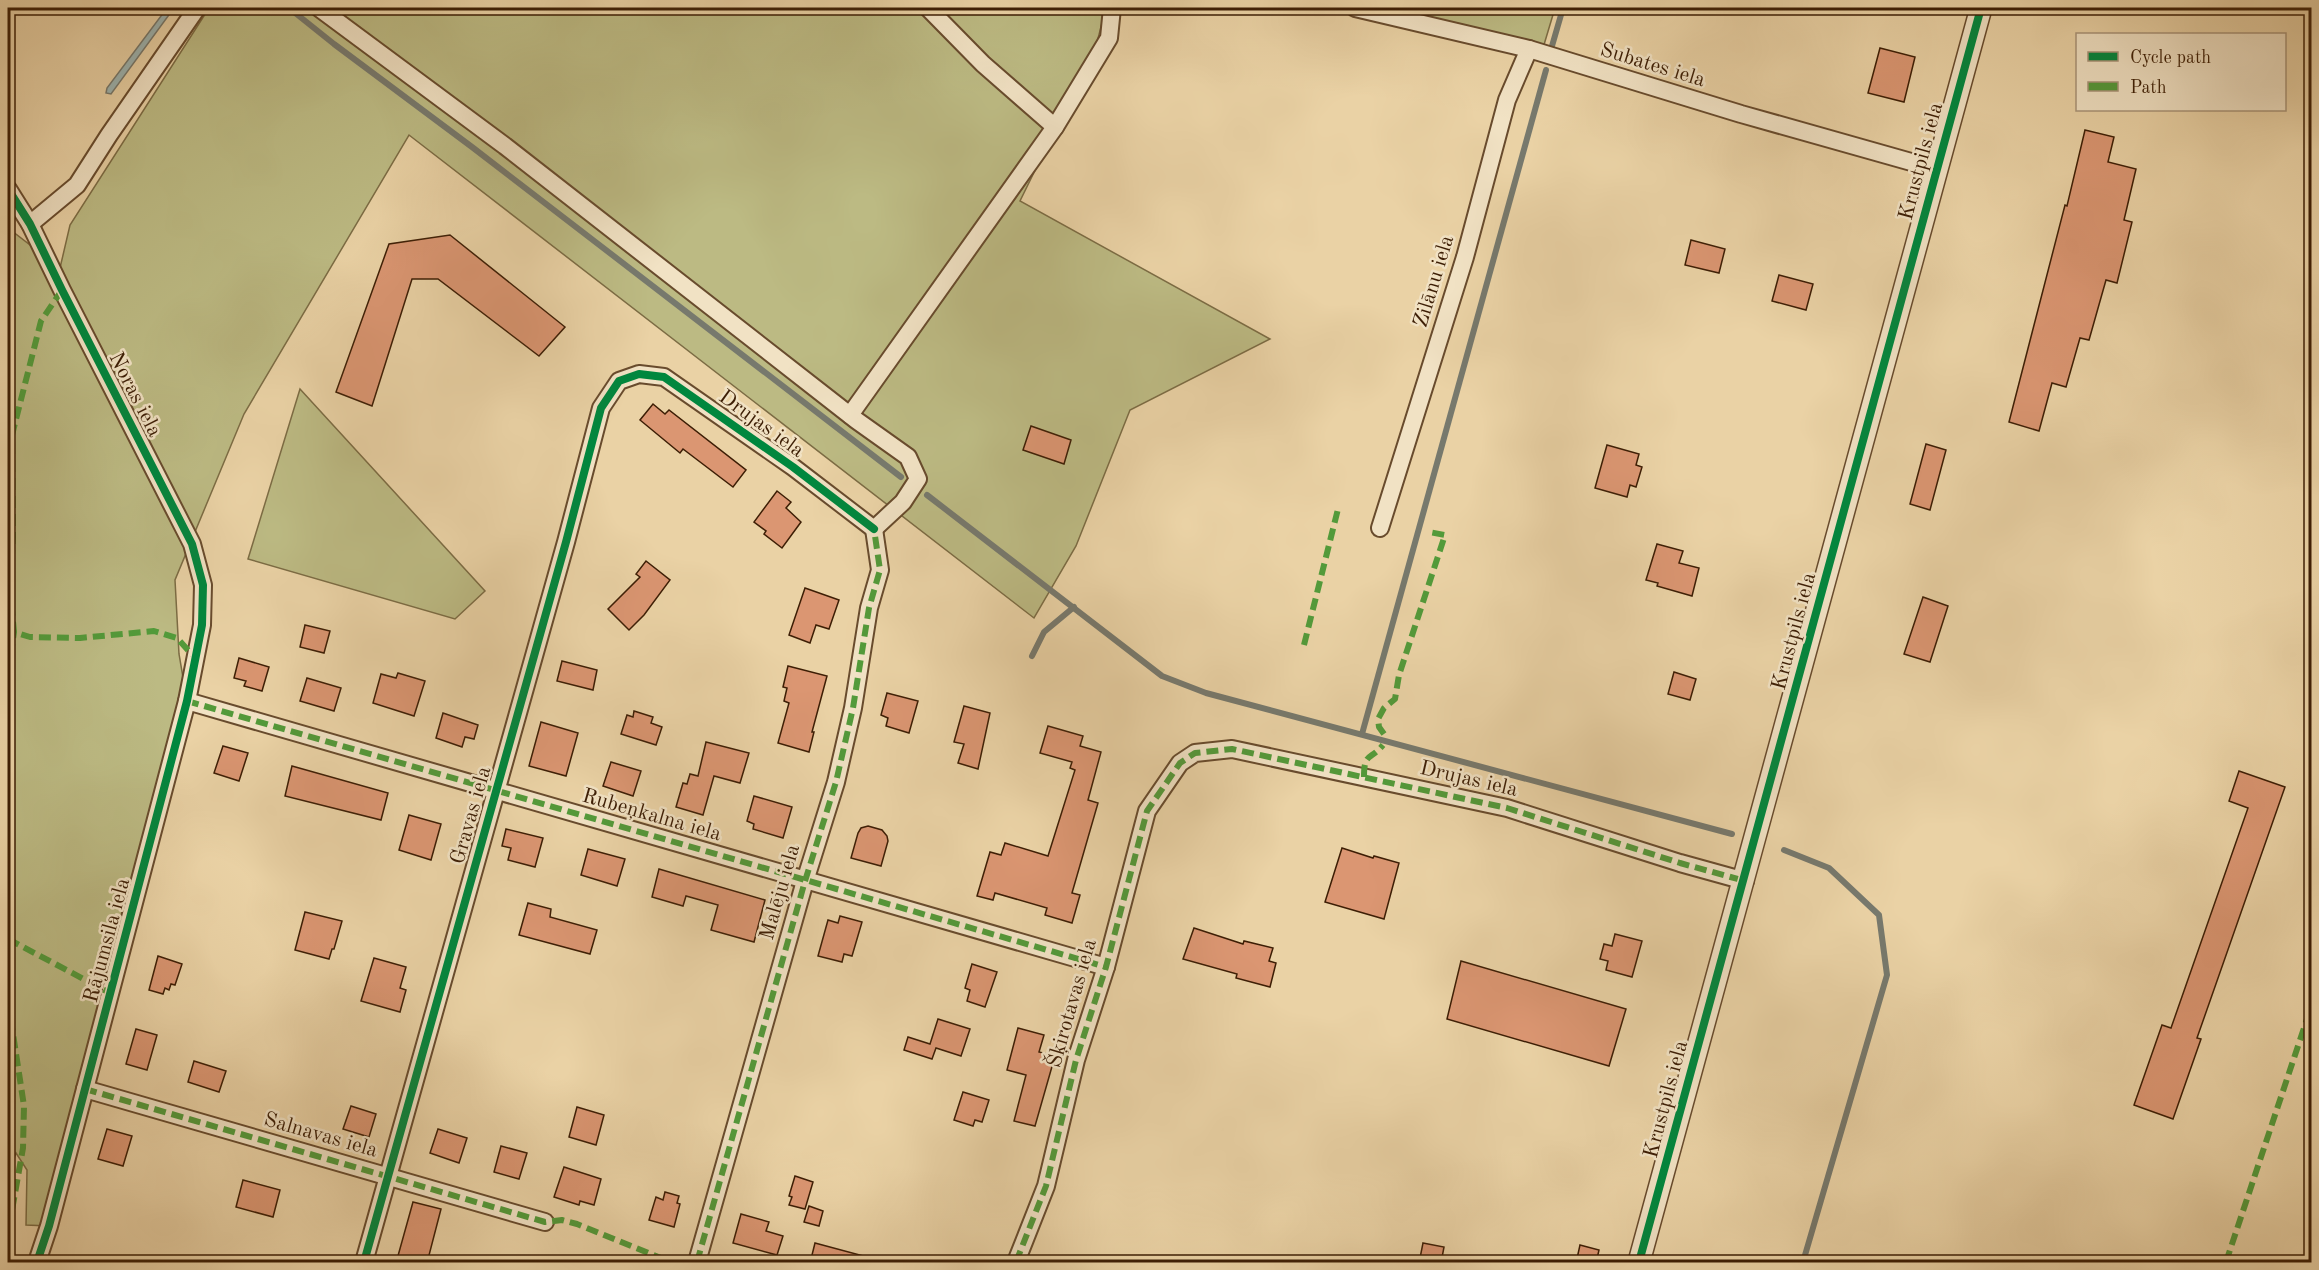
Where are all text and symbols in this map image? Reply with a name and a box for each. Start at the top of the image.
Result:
legend [2076,33,2286,111]
street label: Subates iela [1597,39,1708,91]
text: Cycle path [2130,49,2211,67]
text: Path [2130,79,2167,97]
street label: Krustpils iela [1896,100,1947,222]
street label: Zilānu iela [1410,233,1458,330]
street label: Noras iela [104,349,165,440]
street label: Drujas iela [715,386,808,462]
street label: Krustpils iela [1769,570,1820,692]
street label: Drujas iela [1418,758,1520,801]
street label: Gravas iela [447,764,495,867]
street label: Rubeņkalna iela [579,786,724,846]
street label: Malēju iela [757,842,804,943]
street label: Rājumsila iela [81,876,134,1005]
street label: Šķirotavas iela [1040,936,1102,1070]
street label: Krustpils iela [1641,1038,1692,1160]
street label: Salnavas iela [261,1109,380,1162]

